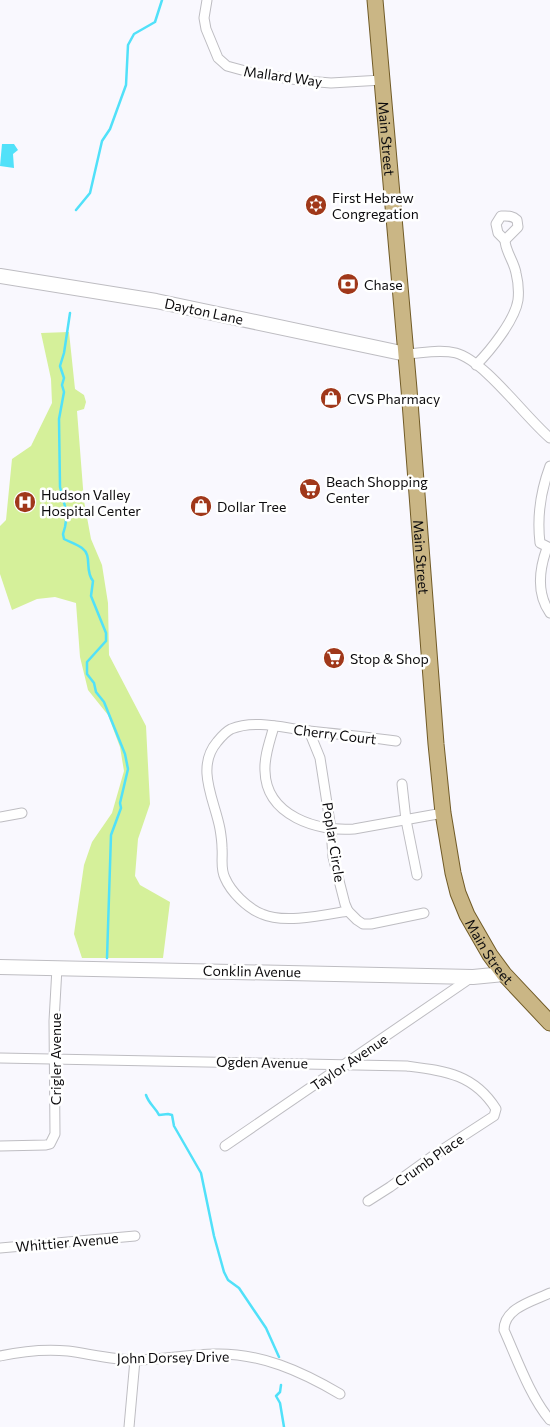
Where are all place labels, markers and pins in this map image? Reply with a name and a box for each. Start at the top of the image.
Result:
place label: First Hebrew Congregation [332,189,419,222]
synagogue icon: First Hebrew Congregation [304,193,328,217]
bank icon: Chase [336,272,360,296]
place label: Chase [364,276,403,293]
shop icon: CVS Pharmacy [319,386,343,410]
place label: CVS Pharmacy [347,390,440,407]
place label: Beach Shopping Center [326,473,428,506]
supermarket icon: Beach Shopping Center [298,477,322,501]
place label: Hudson Valley Hospital Center [41,486,141,519]
hospital icon: Hudson Valley Hospital Center [13,490,37,514]
shop icon: Dollar Tree [189,494,213,518]
place label: Dollar Tree [217,498,286,515]
supermarket icon: Stop & Shop [322,646,346,670]
place label: Stop & Shop [350,650,429,667]

